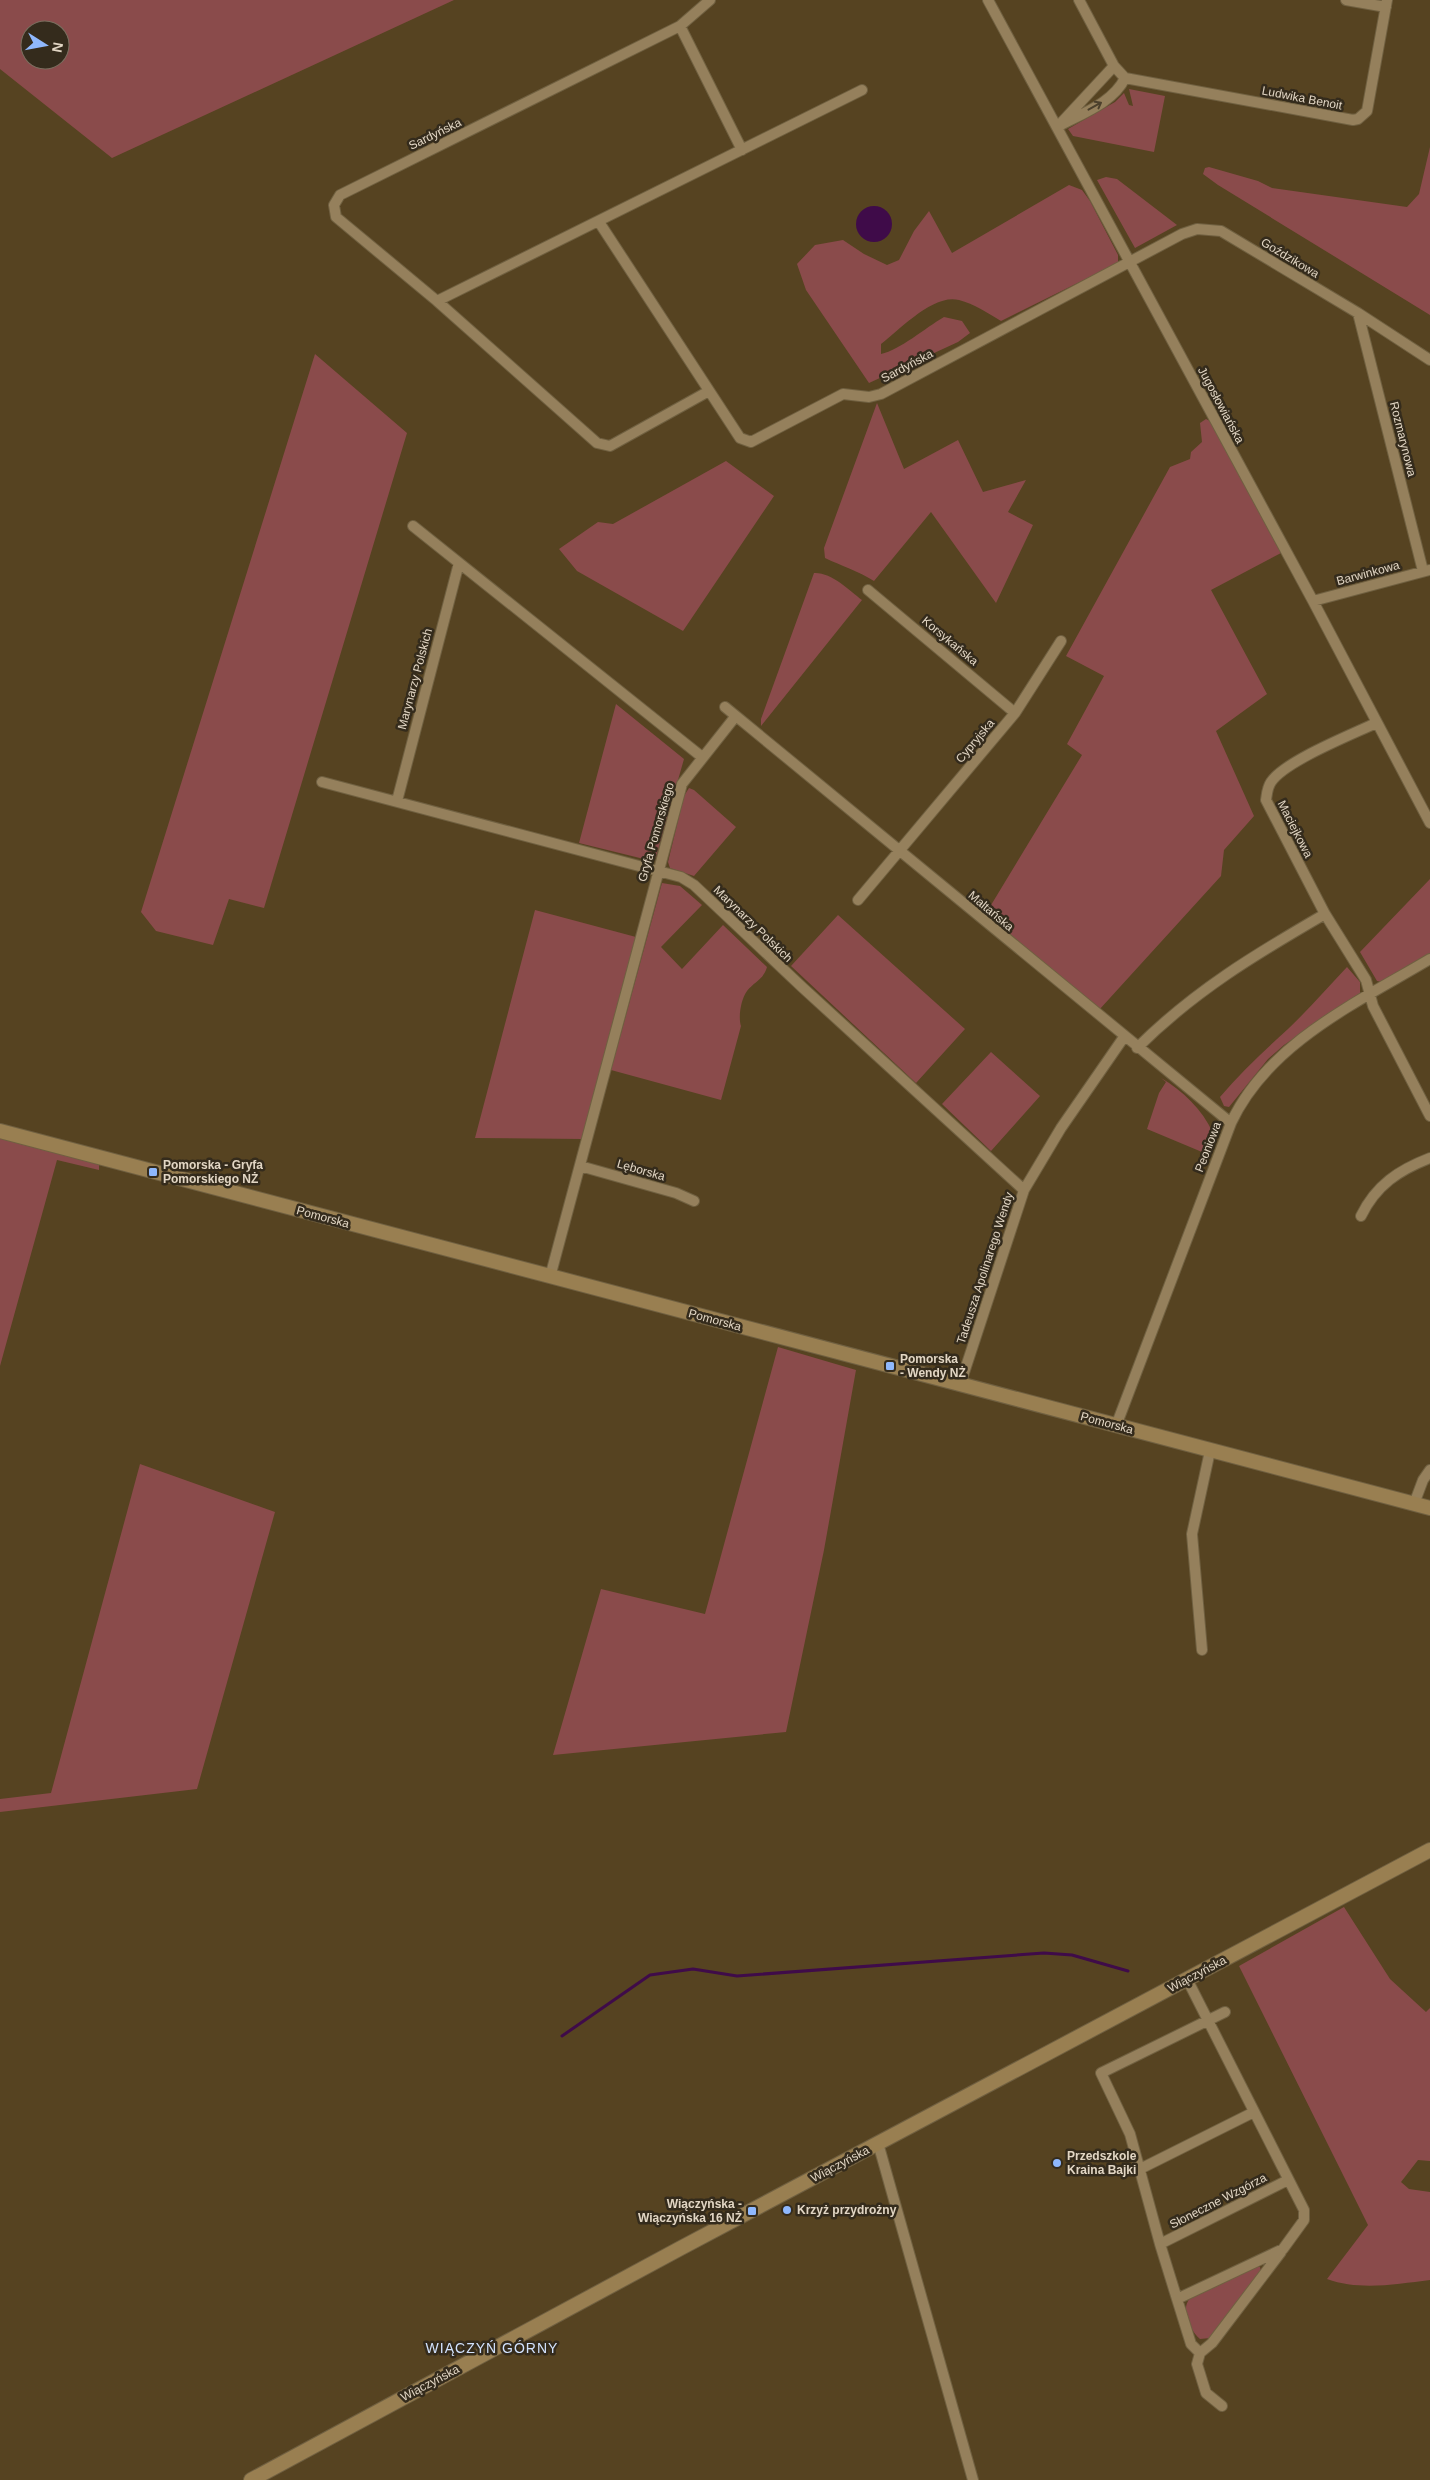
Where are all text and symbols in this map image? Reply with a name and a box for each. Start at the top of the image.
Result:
north arrow [20,20,70,70]
text: N [49,41,67,54]
street label: Ludwika Benoit [1261,83,1344,113]
one-way arrow [1087,101,1101,111]
street label: Sardyńska [406,115,464,153]
street label: Goździkowa [1258,235,1322,281]
street label: Sardyńska [879,346,936,385]
street label: Jugosłowiańska [1195,364,1247,446]
street label: Rozmarynowa [1387,400,1419,478]
street label: Barwinkowa [1335,558,1401,588]
street label: Korsykańska [919,614,981,669]
street label: Marynarzy Polskich [395,627,435,731]
street label: Cypryjska [953,716,997,766]
street label: Gryfa Pomorskiego [635,780,677,883]
street label: Maciejkowa [1275,798,1316,860]
street label: Marynarzy Polskich [711,883,795,965]
street label: Maltańska [966,888,1017,934]
street label: Peoniowa [1192,1120,1224,1174]
street label: Lęborska [615,1156,667,1184]
place label: Pomorska - Gryfa Pomorskiego NŻ [163,1158,263,1186]
marker: Pomorska - Gryfa Pomorskiego NŻ [147,1166,159,1178]
street label: Tadeusza Apolinarego Wendy [954,1190,1016,1346]
street label: Pomorska [295,1203,351,1231]
street label: Pomorska [687,1306,743,1334]
place label: Pomorska - Wendy NŻ [900,1352,966,1380]
marker: Pomorska - Wendy NŻ [884,1360,896,1372]
street label: Pomorska [1079,1409,1135,1437]
street label: Wiączyńska [1165,1953,1229,1995]
street label: Wiączyńska [808,2143,872,2185]
place label: Przedszkole Kraina Bajki [1067,2149,1137,2177]
marker: Przedszkole Kraina Bajki [1051,2157,1063,2169]
street label: Słoneczne Wzgórza [1167,2170,1269,2231]
place label: Wiączyńska - Wiączyńska 16 NŻ [638,2197,742,2225]
place label: Krzyż przydrożny [797,2203,897,2217]
marker: Krzyż przydrożny [781,2204,793,2216]
marker: Wiączyńska - Wiączyńska 16 NŻ [746,2205,758,2217]
district label: WIĄCZYŃ GÓRNY [426,2340,558,2356]
street label: Wiączyńska [398,2362,462,2404]

